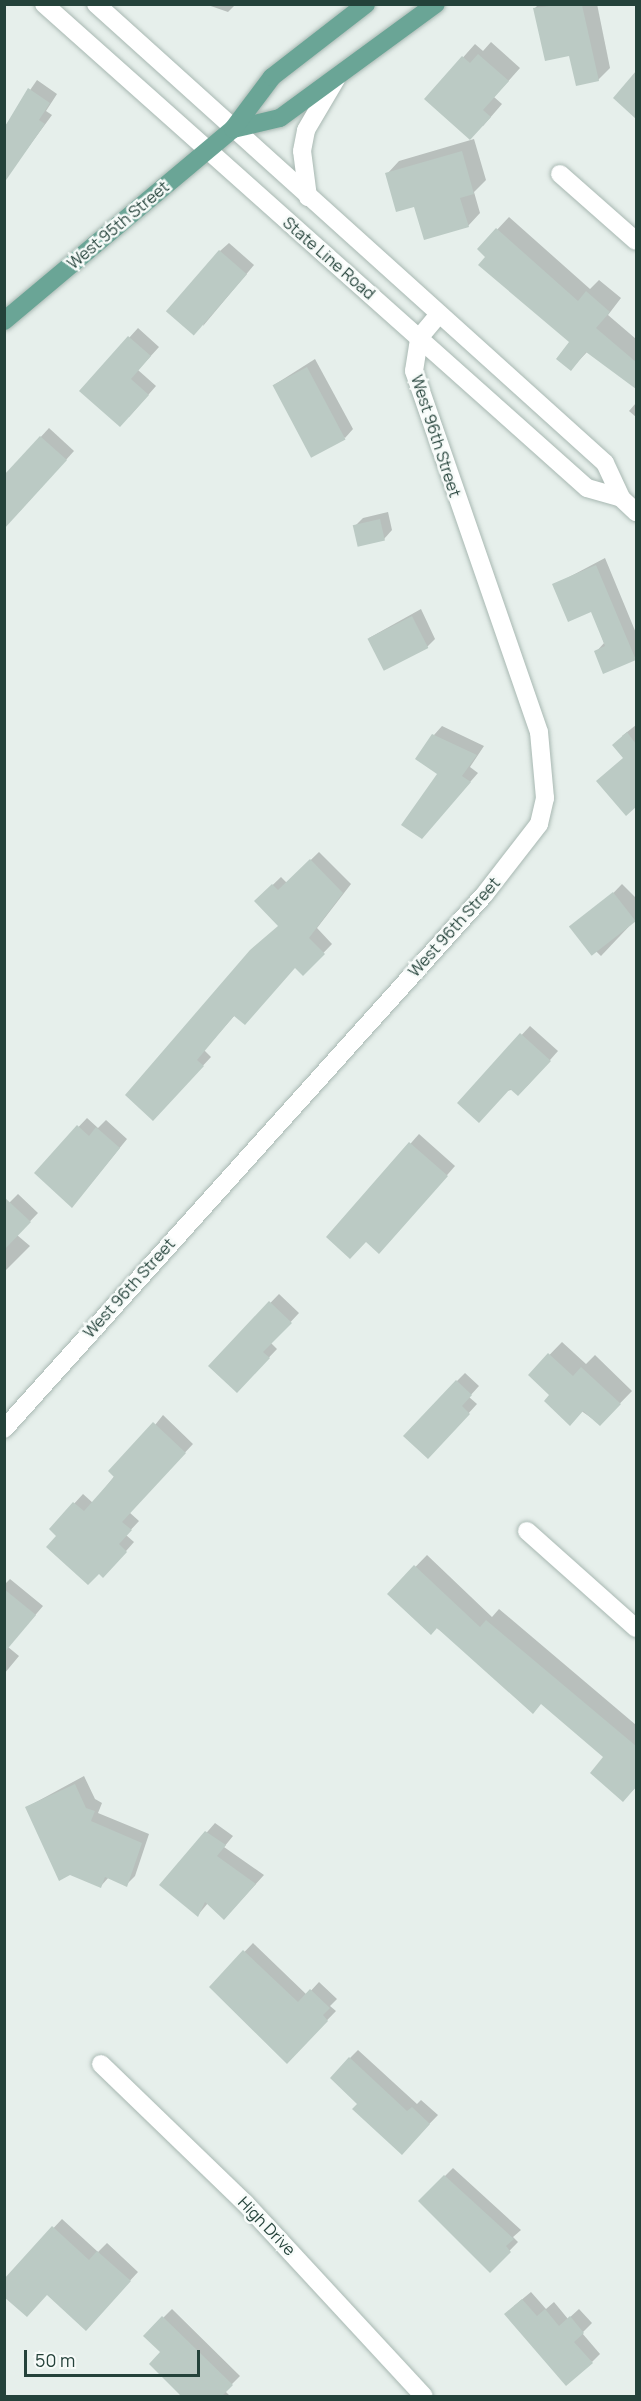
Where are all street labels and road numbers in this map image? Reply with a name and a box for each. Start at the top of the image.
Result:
street label: West 95th Street [63,177,173,273]
street label: State Line Road [279,213,379,303]
street label: West 96th Street [407,372,465,500]
street label: West 96th Street [404,873,504,981]
street label: West 96th Street [79,1234,179,1342]
street label: High Drive [234,2193,300,2259]

